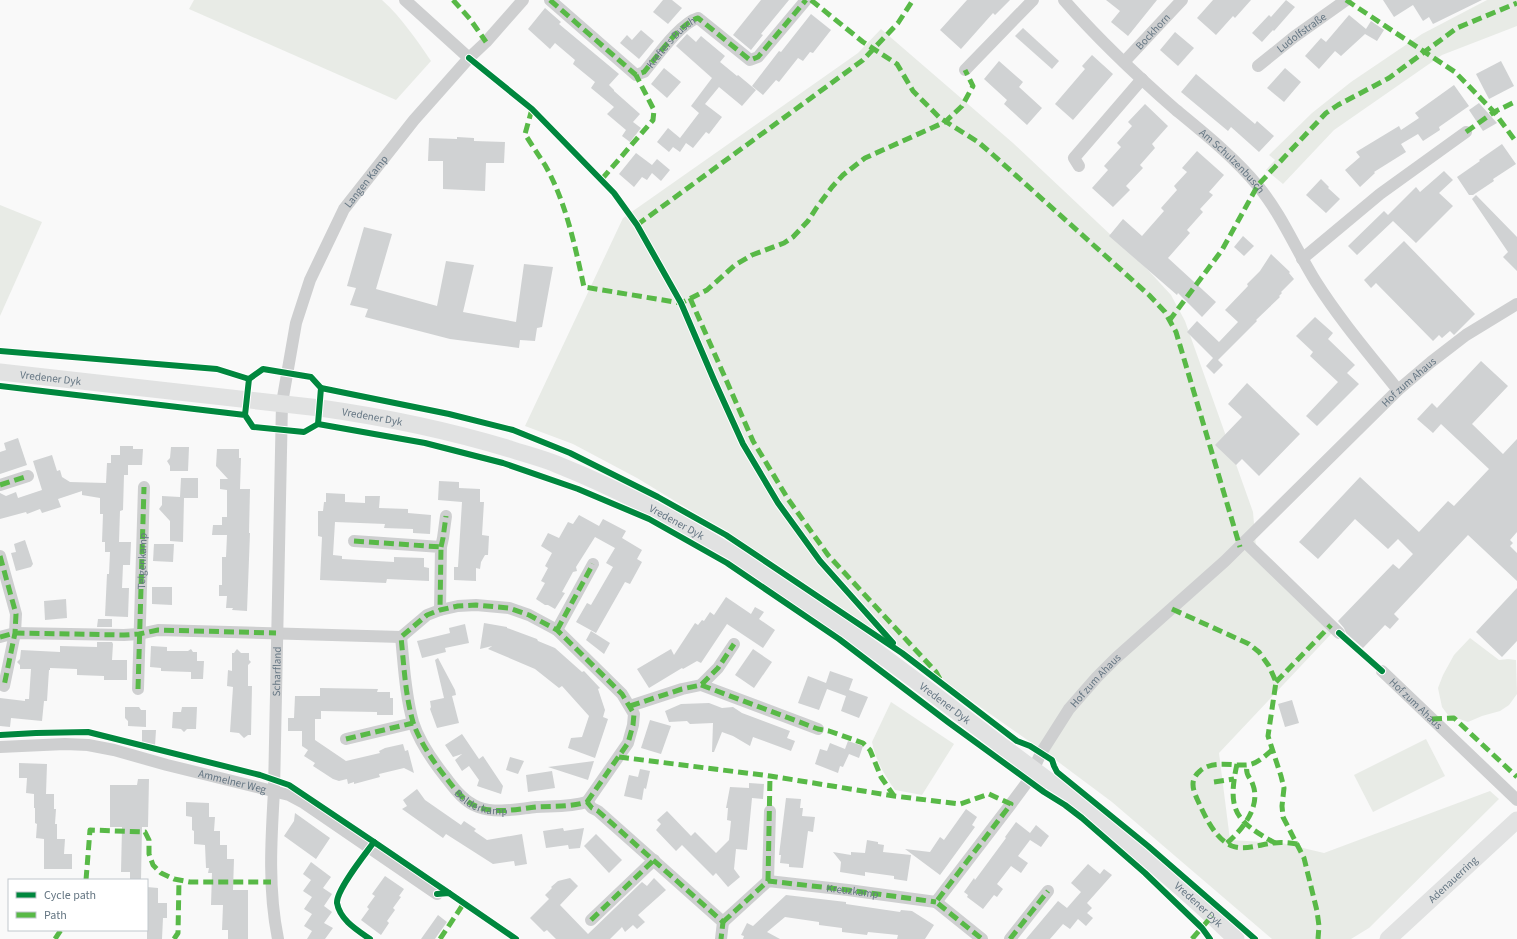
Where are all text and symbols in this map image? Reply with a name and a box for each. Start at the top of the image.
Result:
street label: Ludolfstraße [1273,9,1330,56]
street label: Bockhorn [1132,10,1173,53]
street label: Krefters Busch [643,13,698,71]
street label: Am Schulzenbusch [1196,125,1268,196]
street label: Langen Kamp [340,152,391,211]
street label: Hof zum Ahaus [1378,353,1439,410]
street label: Vredener Dyk [19,367,82,389]
street label: Vredener Dyk [341,404,404,429]
street label: Vredener Dyk [647,501,708,543]
street label: Telgenkamp [133,533,150,590]
street label: Scharfland [268,646,284,697]
street label: Hof zum Ahaus [1066,650,1124,710]
street label: Hof zum Ahaus [1386,674,1446,733]
street label: Vredener Dyk [916,678,975,728]
street label: Ammelner Weg [197,765,268,797]
street label: Bolderkamp [451,786,508,818]
street label: Adenauerring [1425,852,1481,906]
street label: Vredener Dyk [1171,878,1227,931]
legend [8,879,148,931]
street label: Kreuzkamp [826,880,880,902]
text: Cycle path [44,887,96,904]
text: Path [44,907,67,924]

